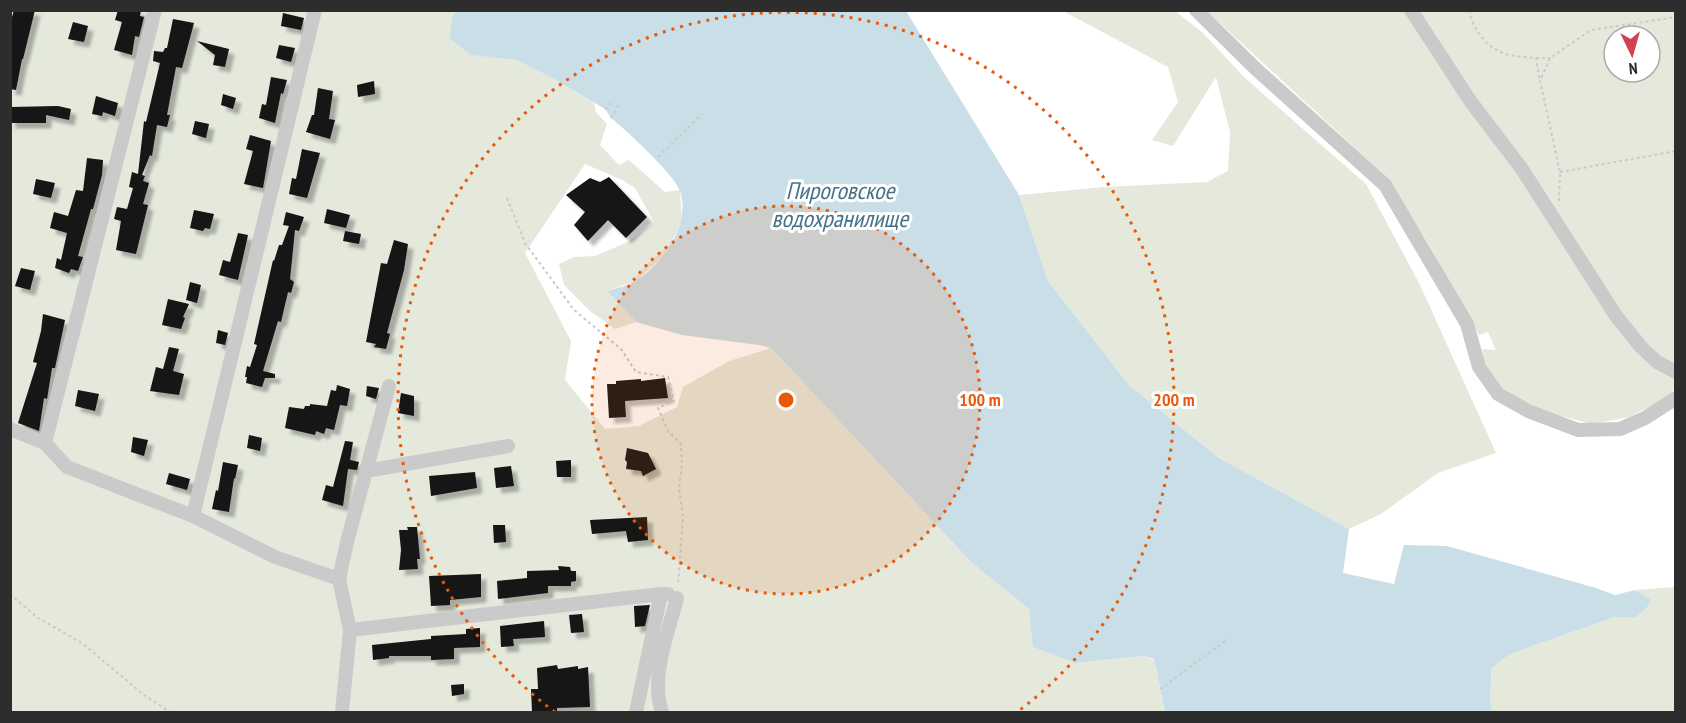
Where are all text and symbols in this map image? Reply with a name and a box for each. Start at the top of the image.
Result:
north arrow [1602,24,1662,84]
text: N [1628,59,1638,79]
water label: Пироговское водохранилище [772,175,910,234]
text: 100 m [959,388,1001,411]
text: 200 m [1153,388,1195,411]
centre of rings [776,390,796,410]

